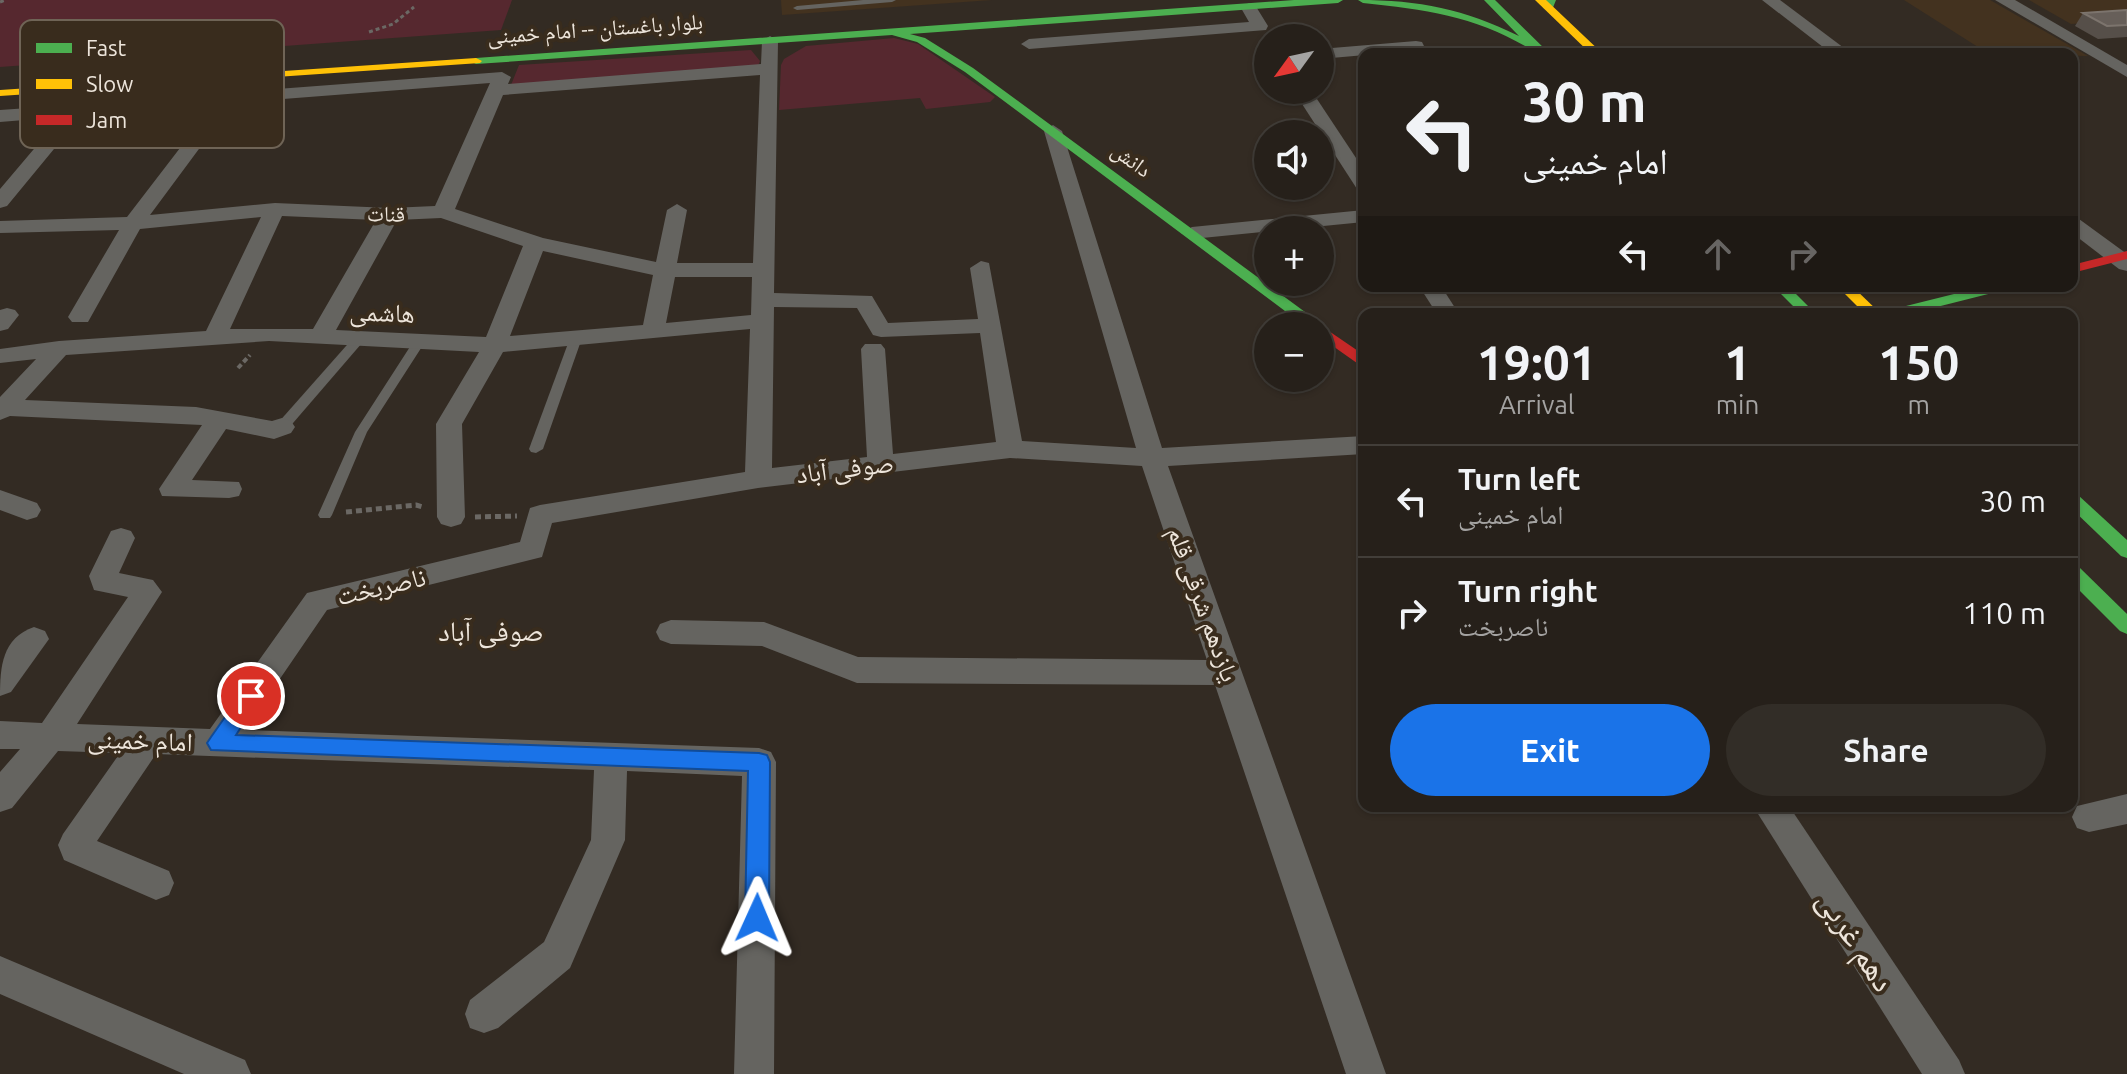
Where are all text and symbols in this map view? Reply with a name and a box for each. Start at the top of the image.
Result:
street label: بلوار باغستان -- امام خمینی [486,8,704,51]
legend [20,20,284,148]
north arrow [1254,24,1334,104]
map controls [1254,24,1334,392]
text: Fast [86,35,127,60]
text: 30 m [1522,70,1647,133]
text: Slow [86,71,133,96]
icon: left [1390,80,1494,184]
text: Jam [86,107,127,132]
button: sound [1254,120,1334,200]
street label: دانش [1106,136,1157,183]
text: امام خمینی [1522,140,1668,181]
street label: قنات [367,200,405,226]
button: + [1254,216,1334,296]
icon: left [1612,232,1656,276]
icon: ahead [1696,232,1740,276]
icon: right [1780,232,1824,276]
street label: هاشمی [349,296,415,330]
button: − [1254,312,1334,392]
text: 19:01 [1477,335,1597,389]
text: 1 [1724,335,1751,389]
text: 150 [1878,335,1959,389]
text: Arrival [1499,390,1575,419]
text: min [1716,390,1759,419]
text: m [1907,390,1930,419]
street label: صوفی آباد [795,448,896,490]
text: Turn left [1458,462,1580,496]
icon: left [1390,479,1434,523]
text: 30 m [1979,484,2046,518]
text: امام خمینی [1458,500,1563,529]
street label: یازدهم شرقی قلم [1160,523,1245,686]
street label: ناصربخت [334,562,429,611]
text: Turn right [1458,574,1598,608]
icon: right [1390,591,1434,635]
text: 110 m [1962,596,2046,630]
text: ناصربخت [1458,612,1548,641]
district label: صوفی آباد [438,615,544,649]
pin [217,662,285,730]
icon: arrive [229,674,273,718]
button: Exit [1390,704,1710,796]
button: Share [1726,704,2046,796]
street label: امام خمینی [87,724,193,760]
position arrow [715,876,799,960]
street label: دهم غربی [1808,883,1903,1000]

